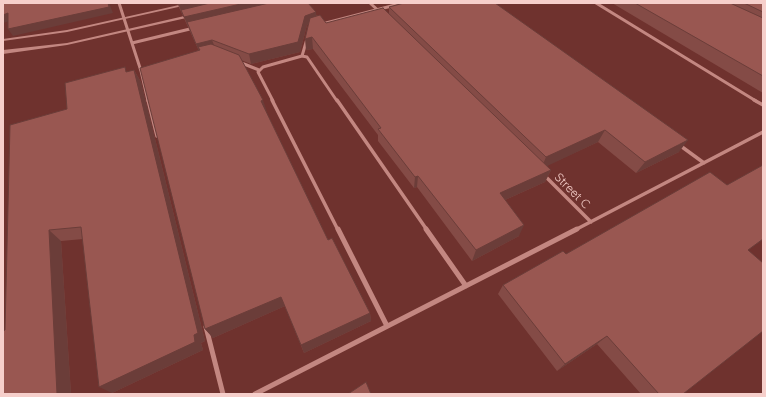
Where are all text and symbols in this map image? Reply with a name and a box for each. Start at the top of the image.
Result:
street label: Street C [551,170,593,212]

